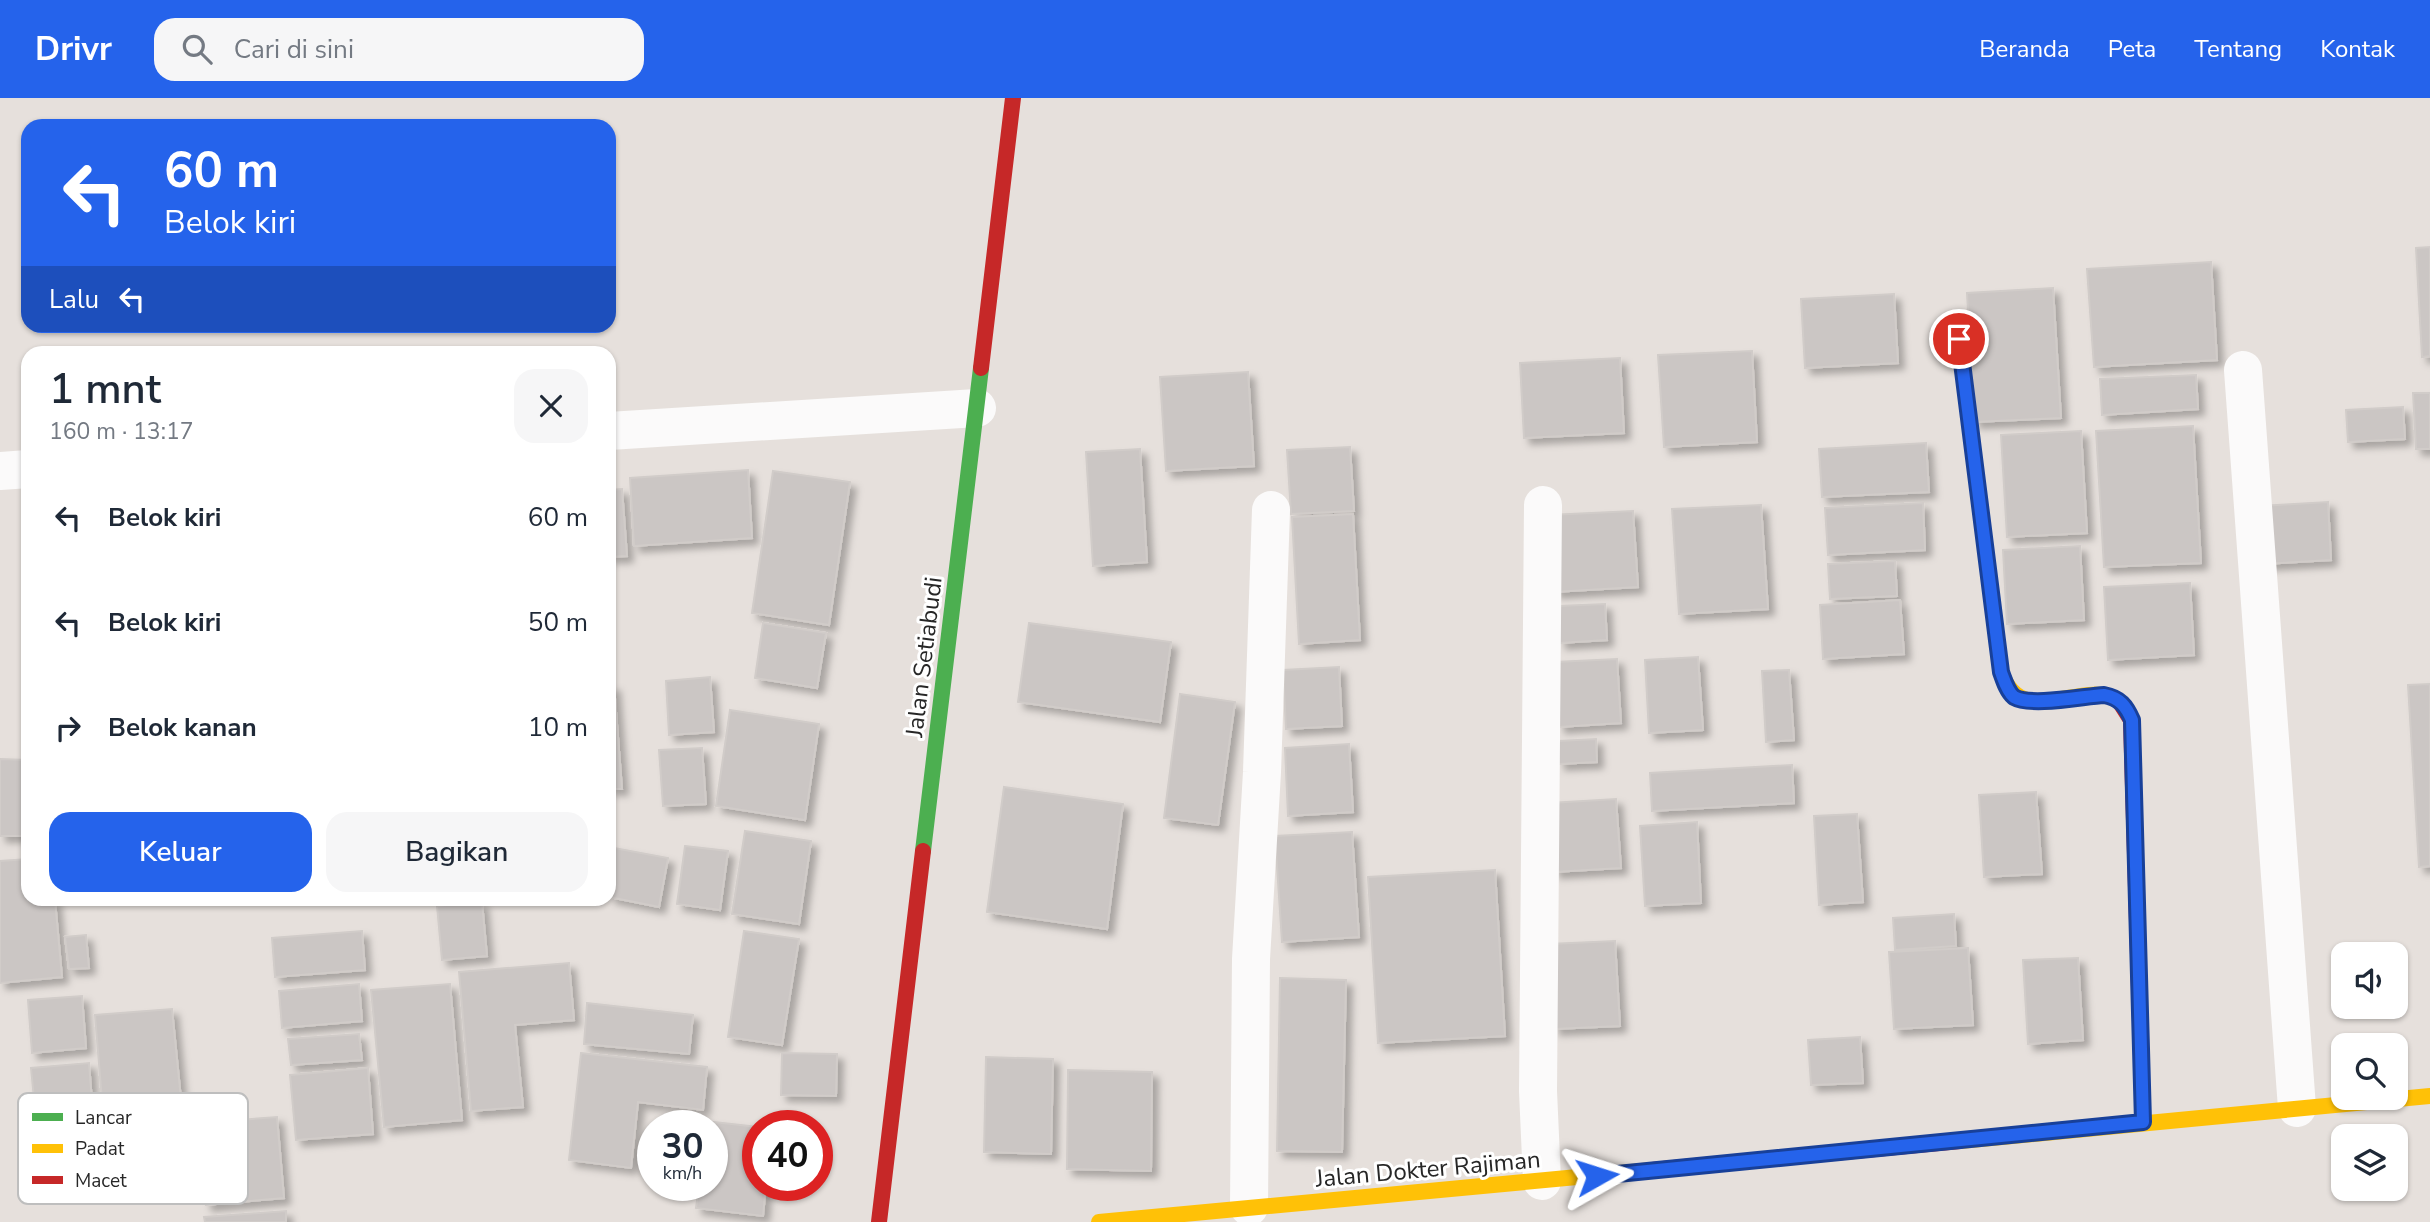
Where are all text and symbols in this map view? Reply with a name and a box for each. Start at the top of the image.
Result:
search box [154,18,644,81]
text: Drivr [35,27,112,72]
icon: search [178,30,216,68]
text: Cari di sini [234,32,354,67]
text: Beranda [1979,33,2070,65]
text: Peta [2108,33,2156,65]
text: Tentang [2194,33,2282,65]
text: Kontak [2320,33,2395,65]
text: 60 m [164,137,279,204]
icon: left [49,147,140,238]
text: Belok kiri [164,201,296,244]
icon: left [113,280,151,318]
text: Lalu [49,282,99,317]
pin [1929,309,1989,369]
icon: arrive [1940,320,1978,358]
text: 1 mnt [49,361,161,418]
button: close [514,369,588,443]
text: 160 m · 13:17 [49,416,194,447]
icon: left [49,499,87,537]
text: Belok kiri [108,500,221,535]
text: 60 m [528,500,588,535]
street label: Jalan Setiabudi [898,575,950,740]
icon: left [49,604,87,642]
text: Belok kiri [108,605,221,640]
text: 50 m [528,605,588,640]
icon: right [49,709,87,747]
text: Belok kanan [108,710,257,745]
text: 10 m [528,710,588,745]
button: Keluar [49,812,312,892]
button: Bagikan [326,812,588,892]
map controls [2331,942,2408,1201]
button: sound [2331,942,2408,1019]
button: search [2331,1033,2408,1110]
legend [18,1093,248,1204]
text: Lancar [75,1105,132,1131]
speed limit sign: 40 [742,1110,833,1201]
text: 30 [661,1123,704,1170]
button: layers [2331,1124,2408,1201]
text: Padat [75,1136,125,1162]
position arrow [1560,1139,1634,1213]
street label: Jalan Dokter Rajiman [1313,1143,1542,1195]
text: km/h [663,1161,702,1185]
text: Macet [75,1168,127,1194]

